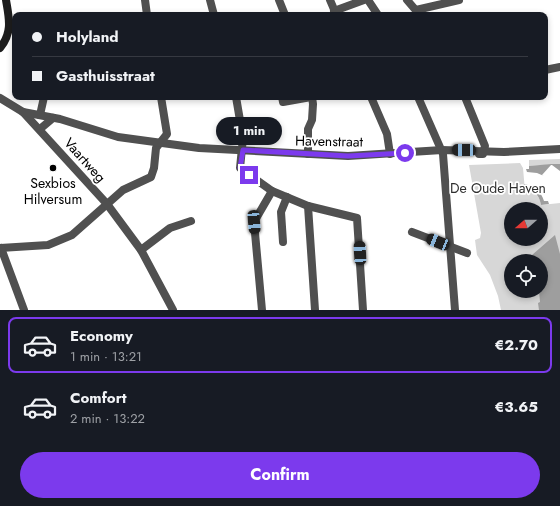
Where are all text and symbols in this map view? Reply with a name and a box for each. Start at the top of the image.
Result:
text: Holyland [56,26,119,48]
text: Gasthuisstraat [56,65,155,87]
callout: 1 min [216,117,282,145]
text: 1 min [233,121,265,140]
street label: Havenstraat [295,130,364,152]
street label: Vaartweg [60,133,110,187]
route start [396,144,414,162]
car [452,144,476,156]
marker: Sexbios Hilversum [48,163,58,173]
route end [240,166,258,184]
place label: Sexbios Hilversum [24,173,82,209]
park label: De Oude Haven [450,178,546,198]
north arrow [504,202,548,246]
map controls [504,202,548,298]
car [247,210,261,234]
car [425,232,451,252]
car [353,241,367,265]
button: locate [504,254,548,298]
text: Economy [70,325,133,347]
icon: car [22,327,58,363]
text: €2.70 [495,334,538,356]
text: 1 min · 13:21 [70,347,142,366]
text: Comfort [70,387,127,409]
icon: car [22,389,58,425]
text: €3.65 [495,396,538,418]
text: 2 min · 13:22 [70,409,145,428]
button: Confirm [20,452,540,498]

